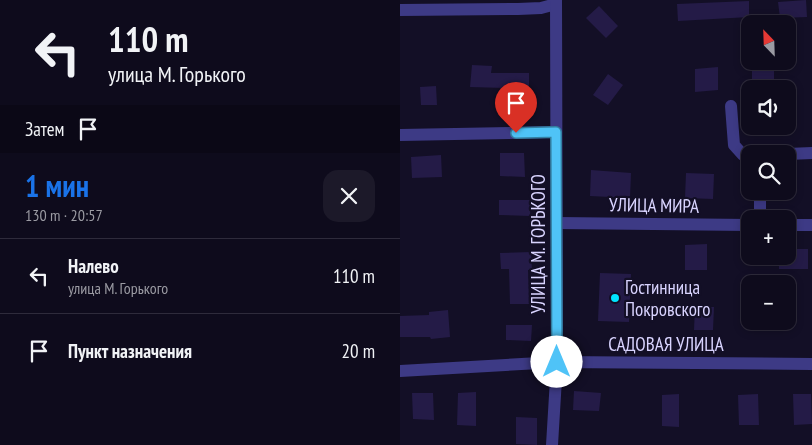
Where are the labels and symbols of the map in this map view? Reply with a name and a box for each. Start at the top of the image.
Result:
north arrow [741,15,796,70]
pin [495,82,537,133]
street label: УЛИЦА М. ГОРЬКОГО [526,174,550,314]
street label: УЛИЦА МИРА [609,192,699,218]
place label: Гостинница Покровского [625,275,710,321]
marker: Гостинница Покровского [609,292,621,304]
street label: САДОВАЯ УЛИЦА [608,332,724,356]
position arrow [530,335,582,387]

